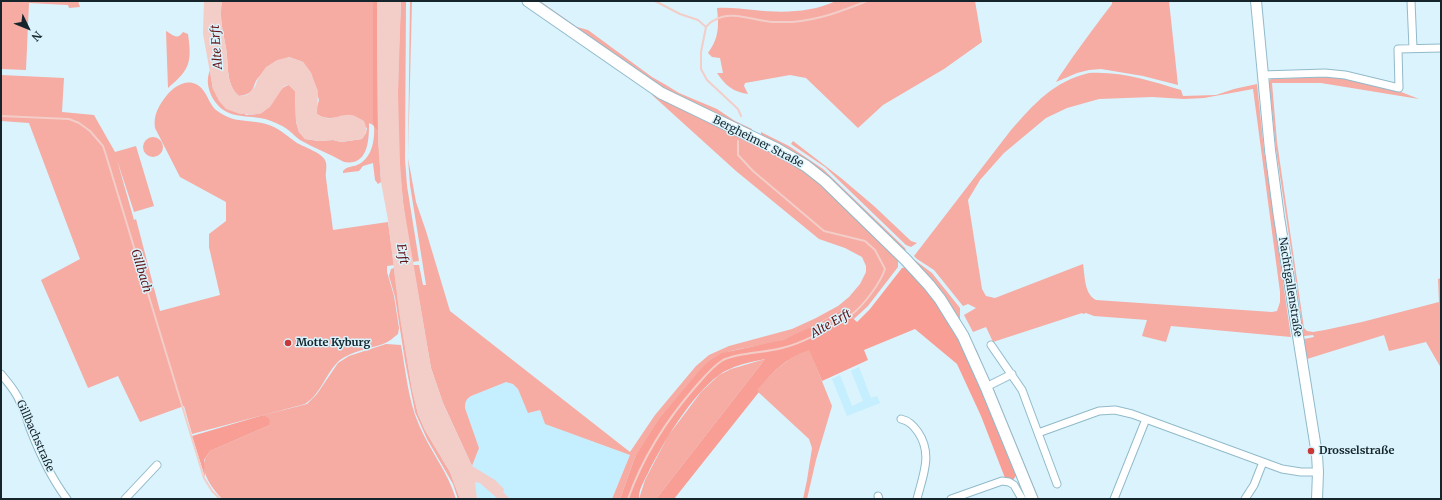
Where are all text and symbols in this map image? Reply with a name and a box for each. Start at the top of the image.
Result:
north arrow [8,8,48,48]
water label: Alte Erft [208,24,226,70]
text: N [29,28,45,44]
street label: Bergheimer Straße [710,113,806,171]
street label: Nachtigallenstraße [1276,236,1304,338]
water label: Erft [393,243,411,265]
water label: Gillbach [128,248,154,294]
water label: Alte Erft [808,307,854,341]
place label: Motte Kyburg [296,336,370,350]
marker: Motte Kyburg [283,338,293,348]
street label: Gillbachstraße [13,398,57,474]
place label: Drosselstraße [1319,444,1394,458]
marker: Drosselstraße [1306,446,1316,456]

